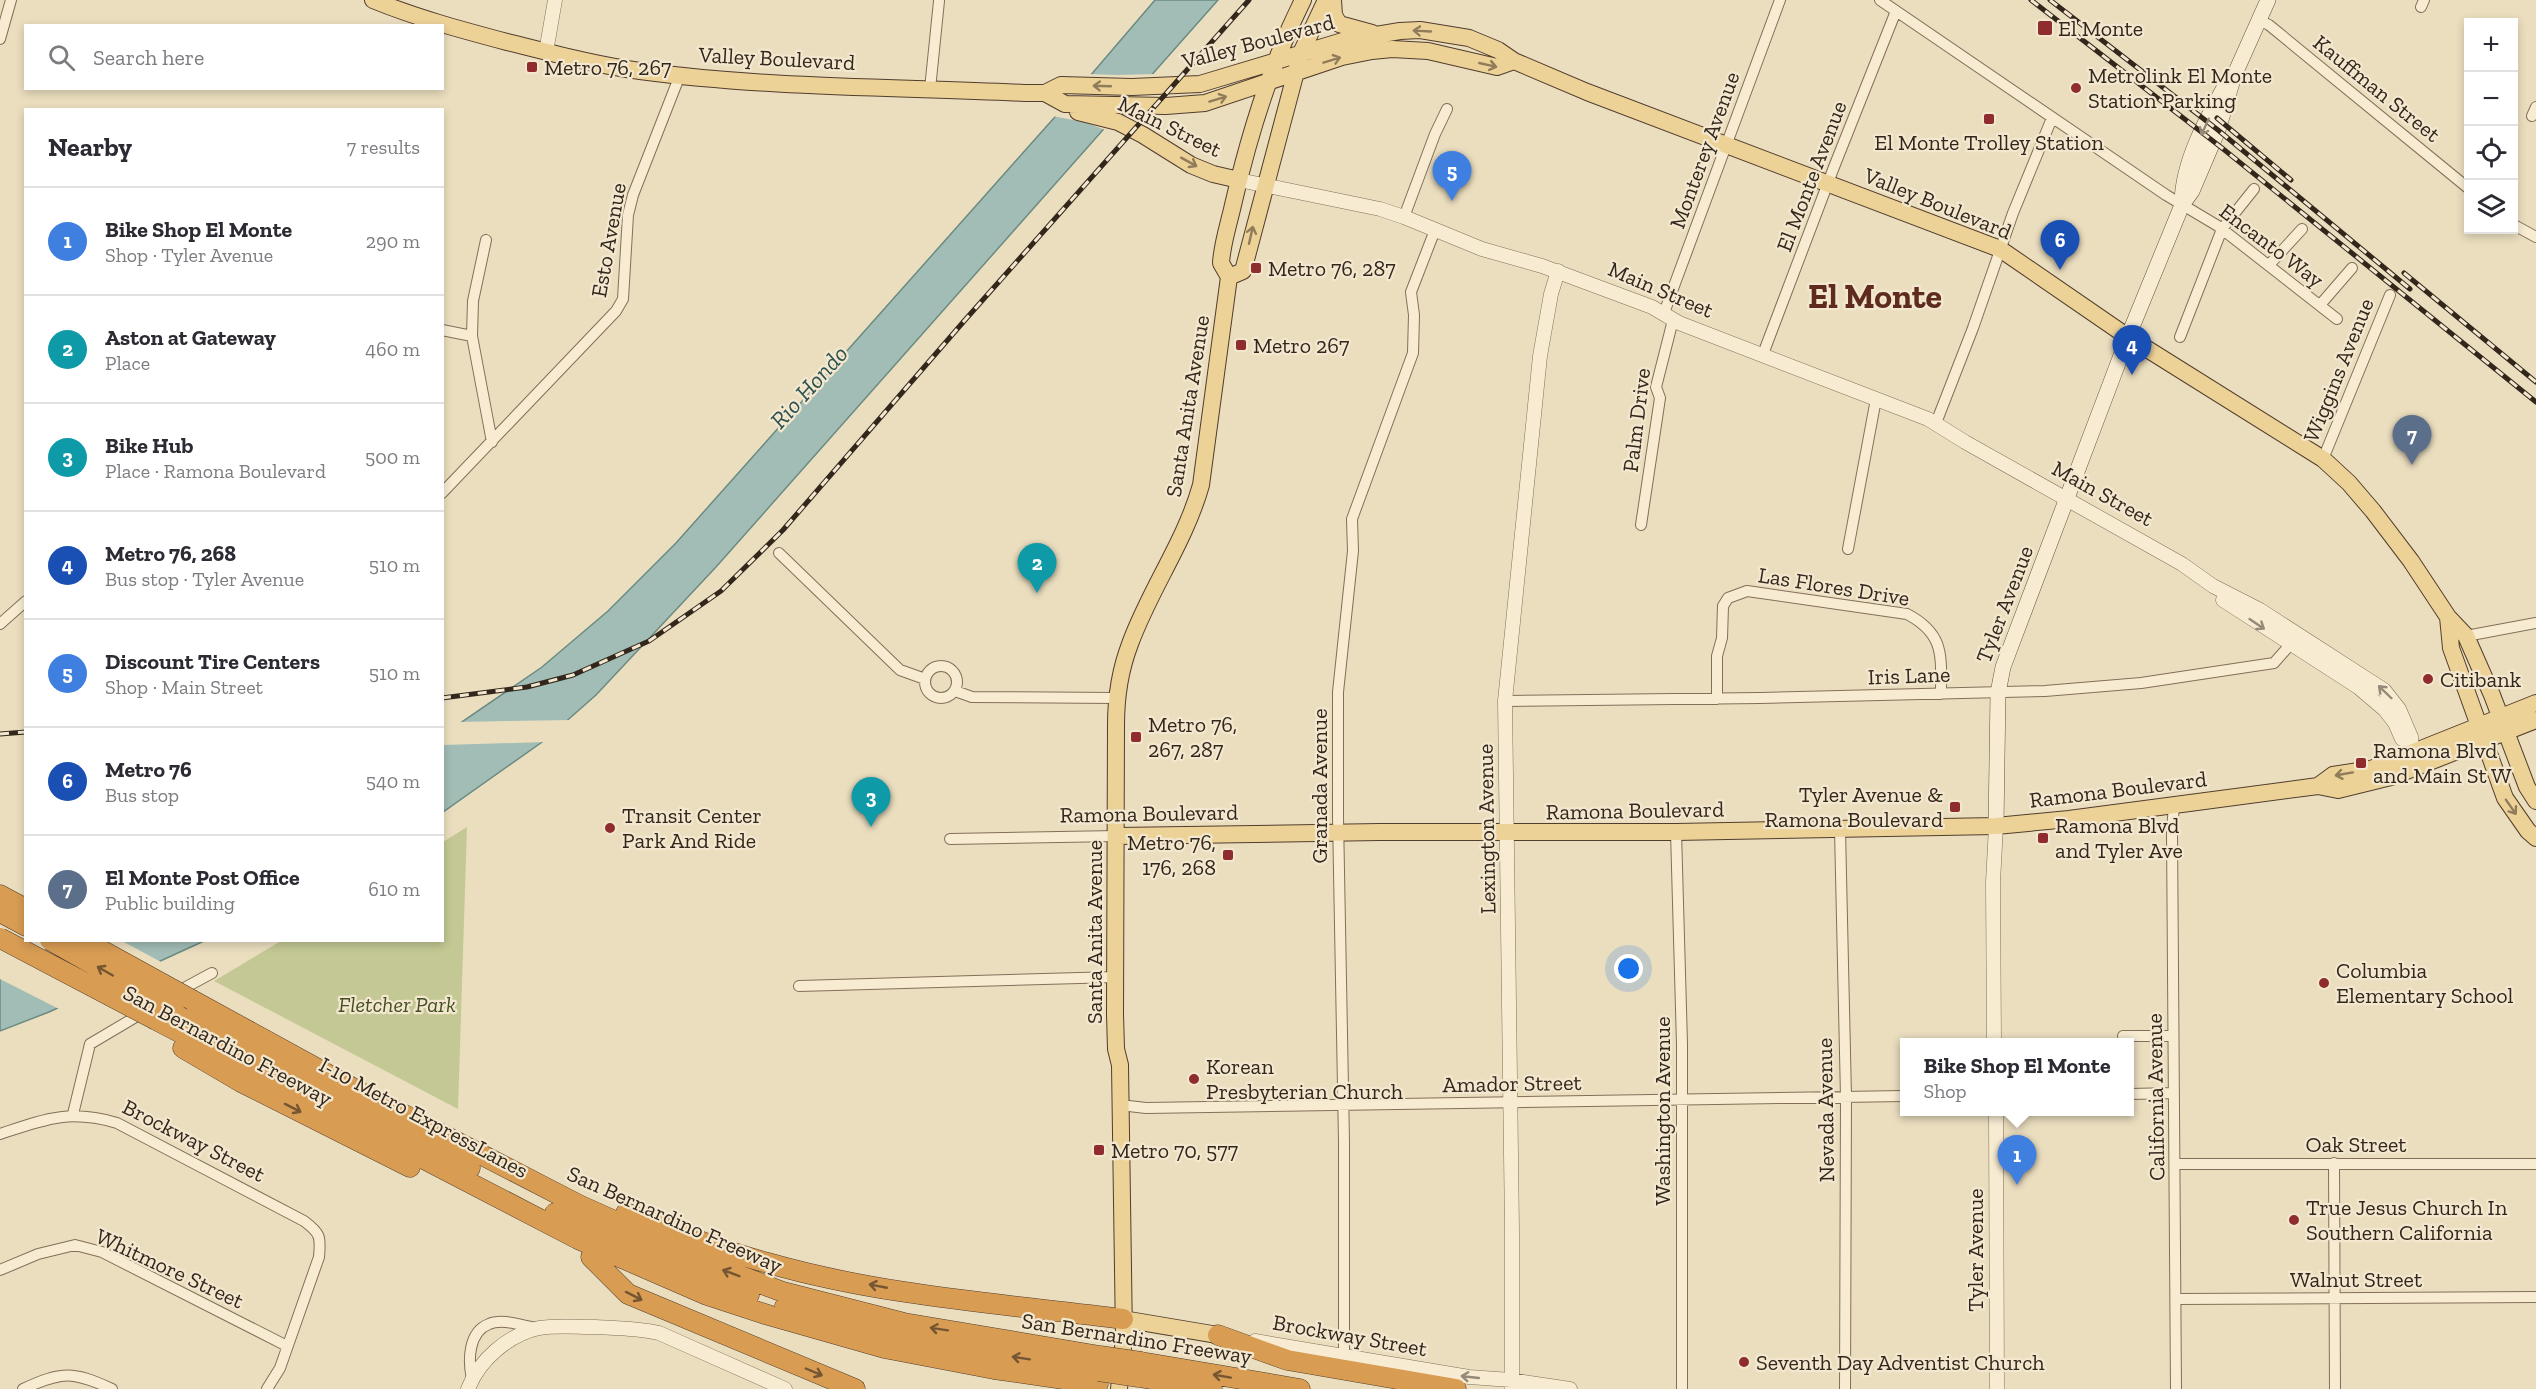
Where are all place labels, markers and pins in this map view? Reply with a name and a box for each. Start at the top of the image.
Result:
place label: El Monte [2058,15,2143,42]
marker: El Monte [2036,19,2054,37]
place label: Metro 76, 267 [544,54,672,81]
marker: Metro 76, 267 [525,60,539,74]
place label: Metrolink El Monte Station Parking [2088,62,2272,114]
marker: Metrolink El Monte Station Parking [2069,81,2083,95]
marker: El Monte Trolley Station [1982,112,1996,126]
place label: El Monte Trolley Station [1874,129,2104,156]
pin: 5 [1432,152,1472,201]
pin: 6 [2040,220,2080,270]
place label: Metro 76, 287 [1268,255,1396,282]
marker: Metro 76, 287 [1249,261,1263,275]
pin: 4 [2112,326,2152,375]
place label: Metro 267 [1253,332,1350,359]
marker: Metro 267 [1234,338,1248,352]
pin: 7 [2392,416,2432,465]
pin: 2 [1018,544,1056,593]
place label: Citibank [2440,666,2522,693]
marker: Citibank [2421,672,2435,686]
place label: Metro 76, 267, 287 [1148,711,1237,763]
marker: Metro 76, 267, 287 [1129,730,1143,744]
place label: Ramona Blvd and Main St W [2373,737,2512,789]
marker: Ramona Blvd and Main St W [2354,756,2368,770]
pin: 3 [852,778,890,827]
place label: Tyler Avenue & Ramona Boulevard [1764,781,1943,833]
marker: Tyler Avenue & Ramona Boulevard [1948,800,1962,814]
place label: Transit Center Park And Ride [622,802,762,854]
place label: Ramona Blvd and Tyler Ave [2055,812,2183,864]
marker: Transit Center Park And Ride [603,821,617,835]
place label: Metro 76, 176, 268 [1127,829,1216,881]
marker: Ramona Blvd and Tyler Ave [2036,831,2050,845]
marker: Metro 76, 176, 268 [1221,848,1235,862]
place label: Columbia Elementary School [2336,957,2514,1009]
marker: Columbia Elementary School [2317,976,2331,990]
place label: Korean Presbyterian Church [1206,1053,1404,1105]
marker: Korean Presbyterian Church [1187,1072,1201,1086]
pin: 1 [1998,1136,2036,1185]
place label: Metro 70, 577 [1111,1137,1239,1164]
marker: Metro 70, 577 [1092,1143,1106,1157]
place label: True Jesus Church In Southern California [2306,1194,2508,1246]
marker: True Jesus Church In Southern California [2287,1213,2301,1227]
place label: Seventh Day Adventist Church [1756,1349,2045,1376]
marker: Seventh Day Adventist Church [1737,1355,1751,1369]

